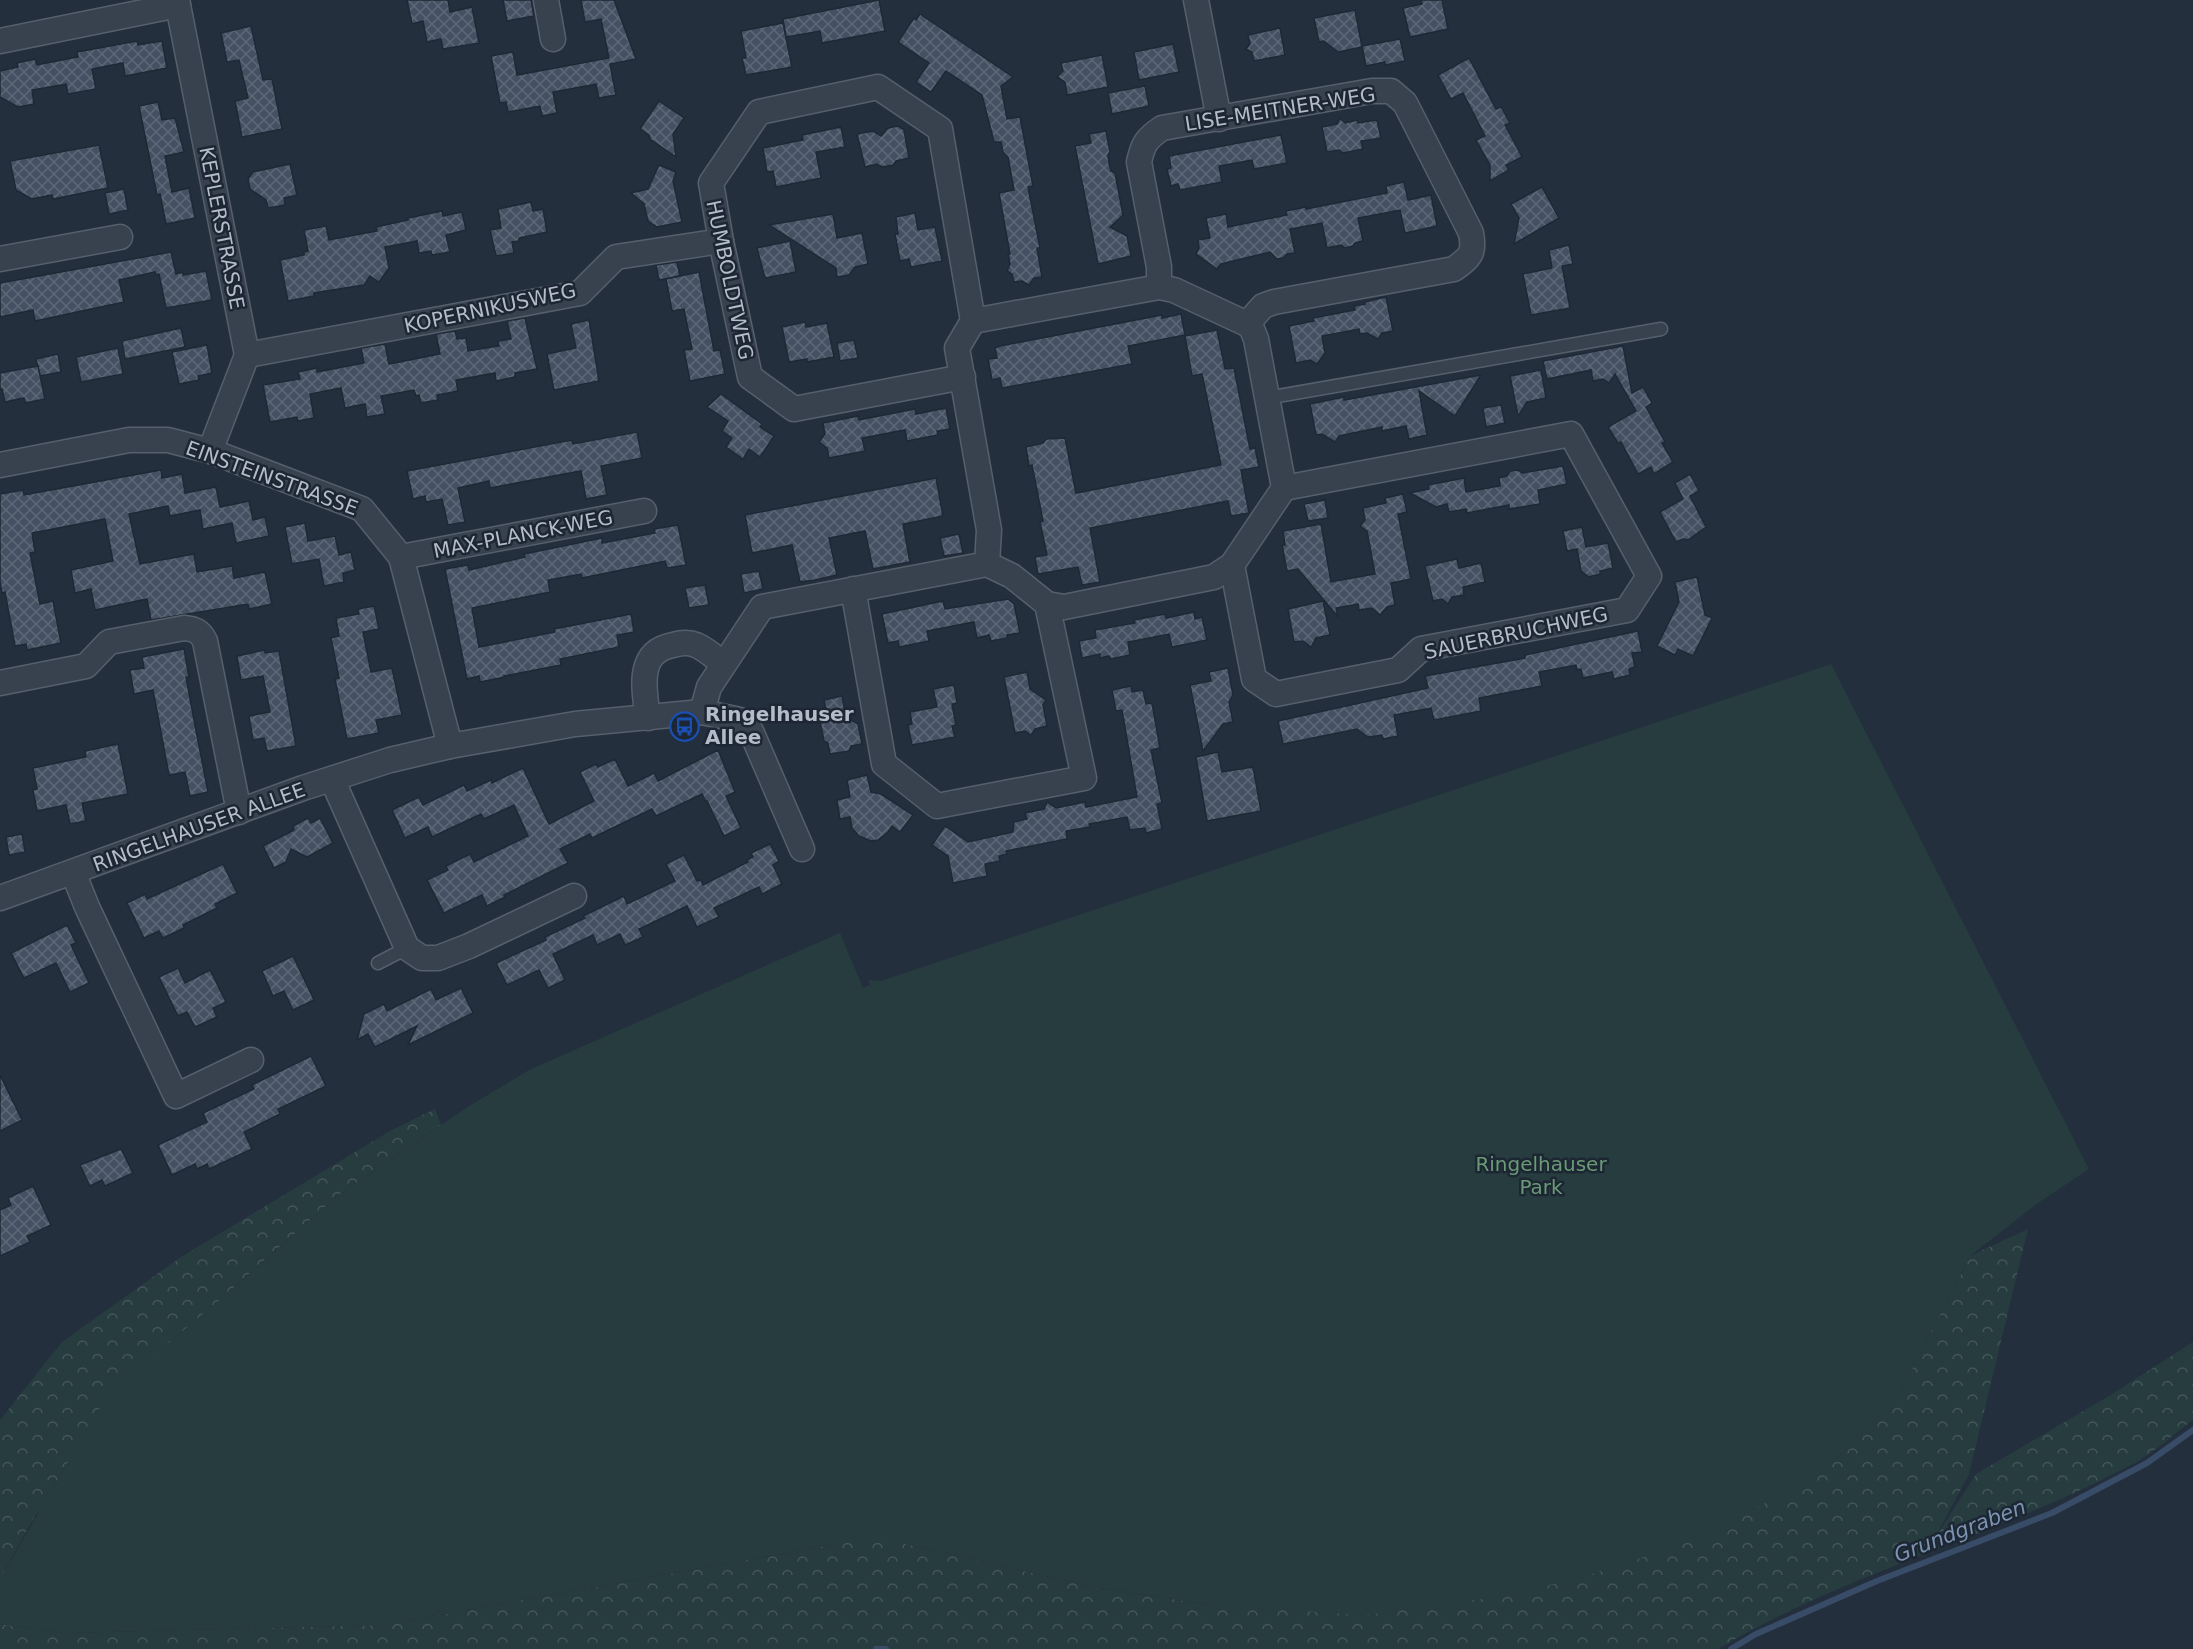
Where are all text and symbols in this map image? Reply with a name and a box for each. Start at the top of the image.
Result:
street label: LISE-MEITNER-WEG [1183,82,1377,136]
street label: KEPLERSTRASSE [194,145,250,311]
street label: HUMBOLDTWEG [701,198,759,362]
street label: KOPERNIKUSWEG [402,278,578,338]
street label: EINSTEINSTRASSE [183,436,361,520]
street label: MAX-PLANCK-WEG [431,505,615,563]
street label: SAUERBRUCHWEG [1422,602,1610,664]
place label: Ringelhauser Allee [705,702,854,749]
bus stop icon: Ringelhauser Allee [668,710,700,742]
street label: RINGELHAUSER ALLEE [90,777,308,877]
park label: Ringelhauser Park [1475,1152,1607,1199]
water label: Grundgraben [1891,1495,2029,1567]

